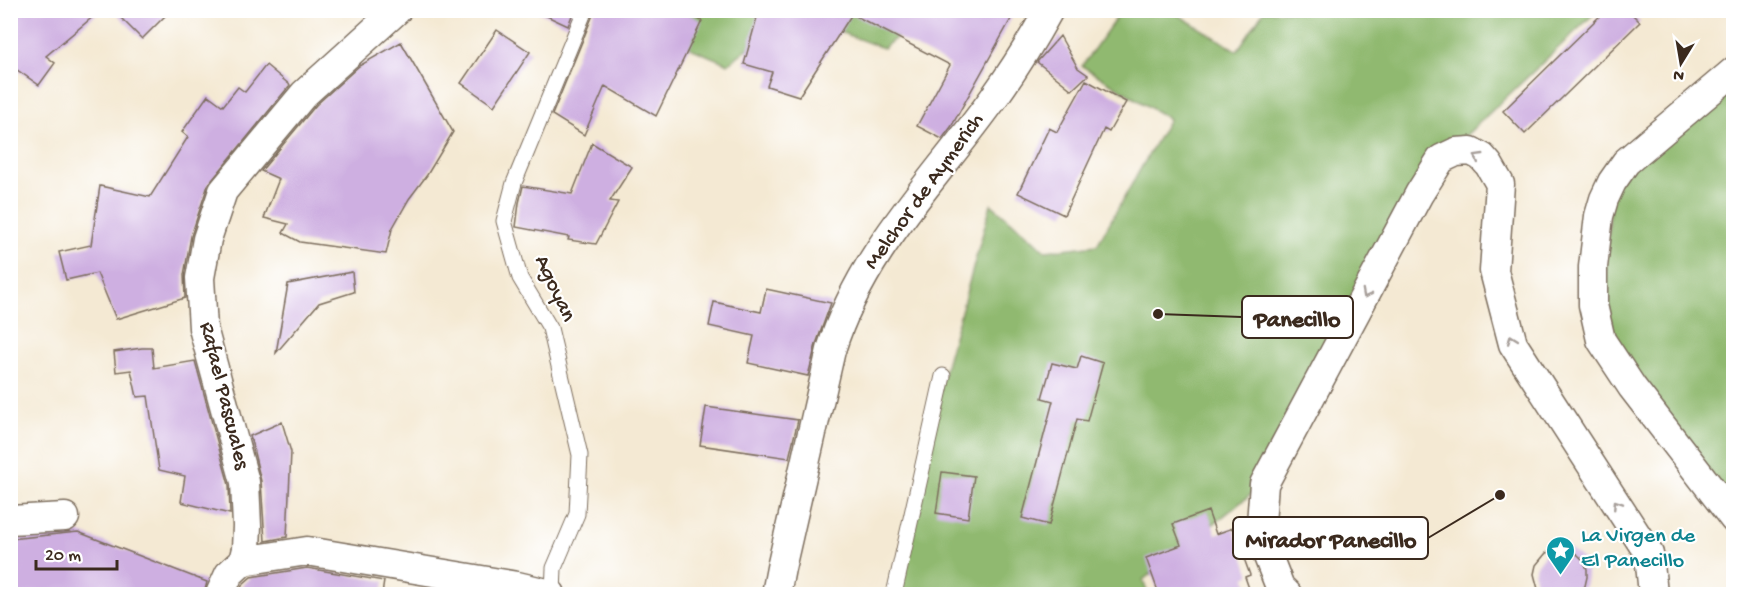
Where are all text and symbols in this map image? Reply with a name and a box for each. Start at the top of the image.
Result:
north arrow [1651,33,1711,93]
text: N [1671,64,1686,85]
street label: Melchor de Aymerich [859,108,991,275]
one-way arrow [1474,152,1484,164]
street label: Agoyan [527,252,581,327]
one-way arrow [1362,288,1373,298]
callout: Panecillo [1242,296,1353,338]
text: Panecillo [1252,307,1341,336]
street label: Rafael Pascuales [192,320,254,473]
one-way arrow [1507,335,1520,345]
one-way arrow [1612,500,1624,510]
callout: Mirador Panecillo [1233,517,1428,559]
place label: La Virgen de El Panecillo [1581,524,1696,575]
text: Mirador Panecillo [1245,528,1417,557]
scale bar [36,533,117,571]
place icon: La Virgen de El Panecillo [1544,534,1576,576]
text: 20 m [45,546,81,567]

